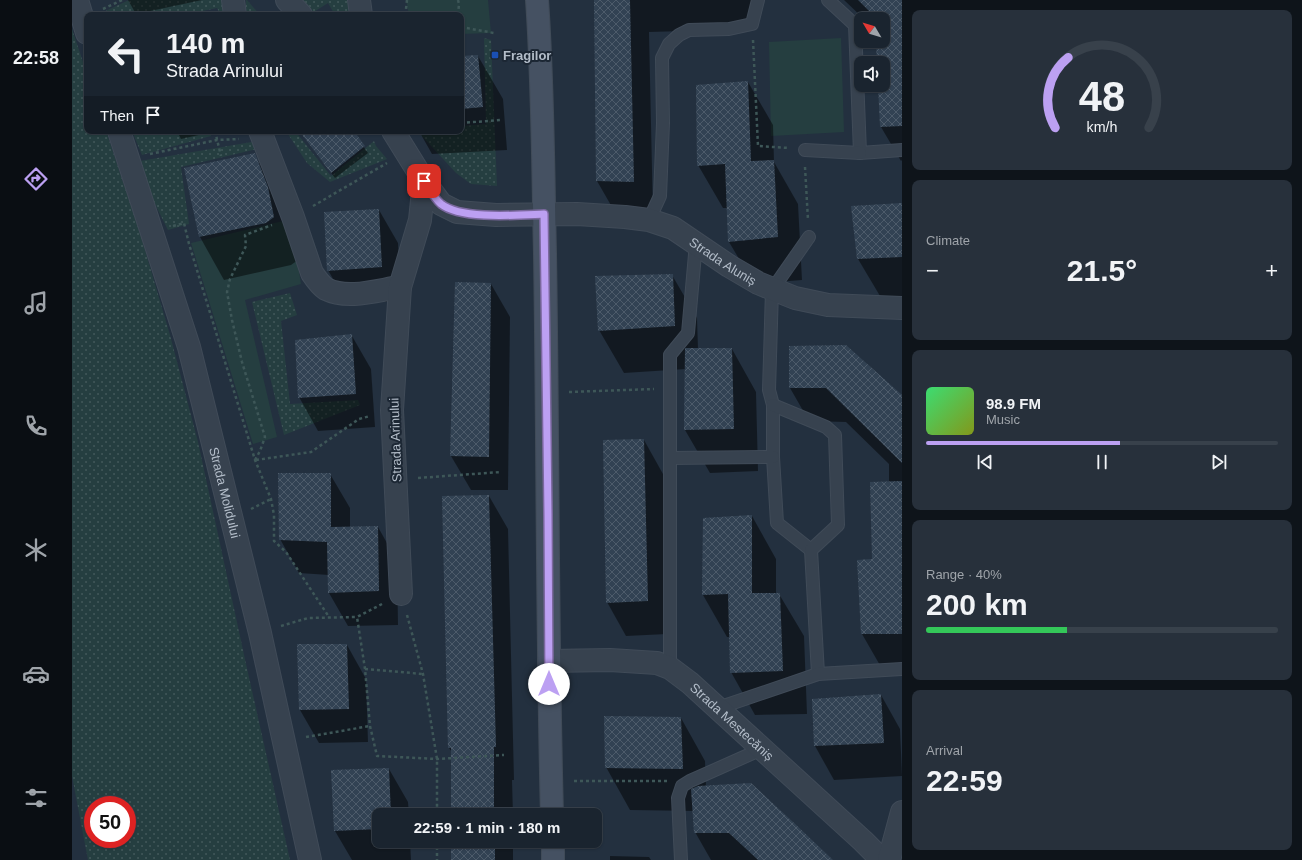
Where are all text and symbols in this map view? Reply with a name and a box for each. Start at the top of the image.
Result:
north arrow [854,12,890,48]
map controls [854,12,890,92]
icon: left [100,28,152,80]
text: 140 m [166,28,245,59]
text: 22:58 [13,48,59,68]
place label: Fragilor [503,48,551,63]
marker: Fragilor [490,50,500,60]
button: sound [854,56,890,92]
text: Strada Arinului [166,61,283,81]
text: 48 [1079,73,1125,120]
icon: arrive [142,104,164,126]
text: Then [100,107,134,124]
text: km/h [1087,119,1118,135]
pin [407,164,441,198]
icon: directions [22,165,50,193]
icon: arrive [413,170,435,192]
text: Climate [926,233,970,248]
street label: Strada Aluniș [686,234,759,289]
text: 21.5° [1067,254,1137,287]
text: − [926,258,939,283]
text: + [1265,258,1278,283]
icon: music [22,289,50,317]
text: 98.9 FM [986,395,1041,412]
street label: Strada Arinului [387,397,404,482]
icon: phone [22,412,50,440]
text: Music [986,412,1020,427]
street label: Strada Molidului [206,446,243,540]
icon: previous [974,451,996,473]
icon: pause [1091,451,1113,473]
icon: next [1208,451,1230,473]
icon: climate [22,536,50,564]
text: Range · 40% [926,567,1002,582]
text: 200 km [926,588,1028,621]
icon: car [22,660,50,688]
position arrow [528,663,570,705]
street label: Strada Mestecăniș [687,680,777,764]
text: Arrival [926,743,963,758]
text: 22:59 [926,764,1003,797]
icon: filters [22,784,50,812]
speed limit sign: 50 [84,796,136,848]
text: 22:59 · 1 min · 180 m [414,819,560,836]

